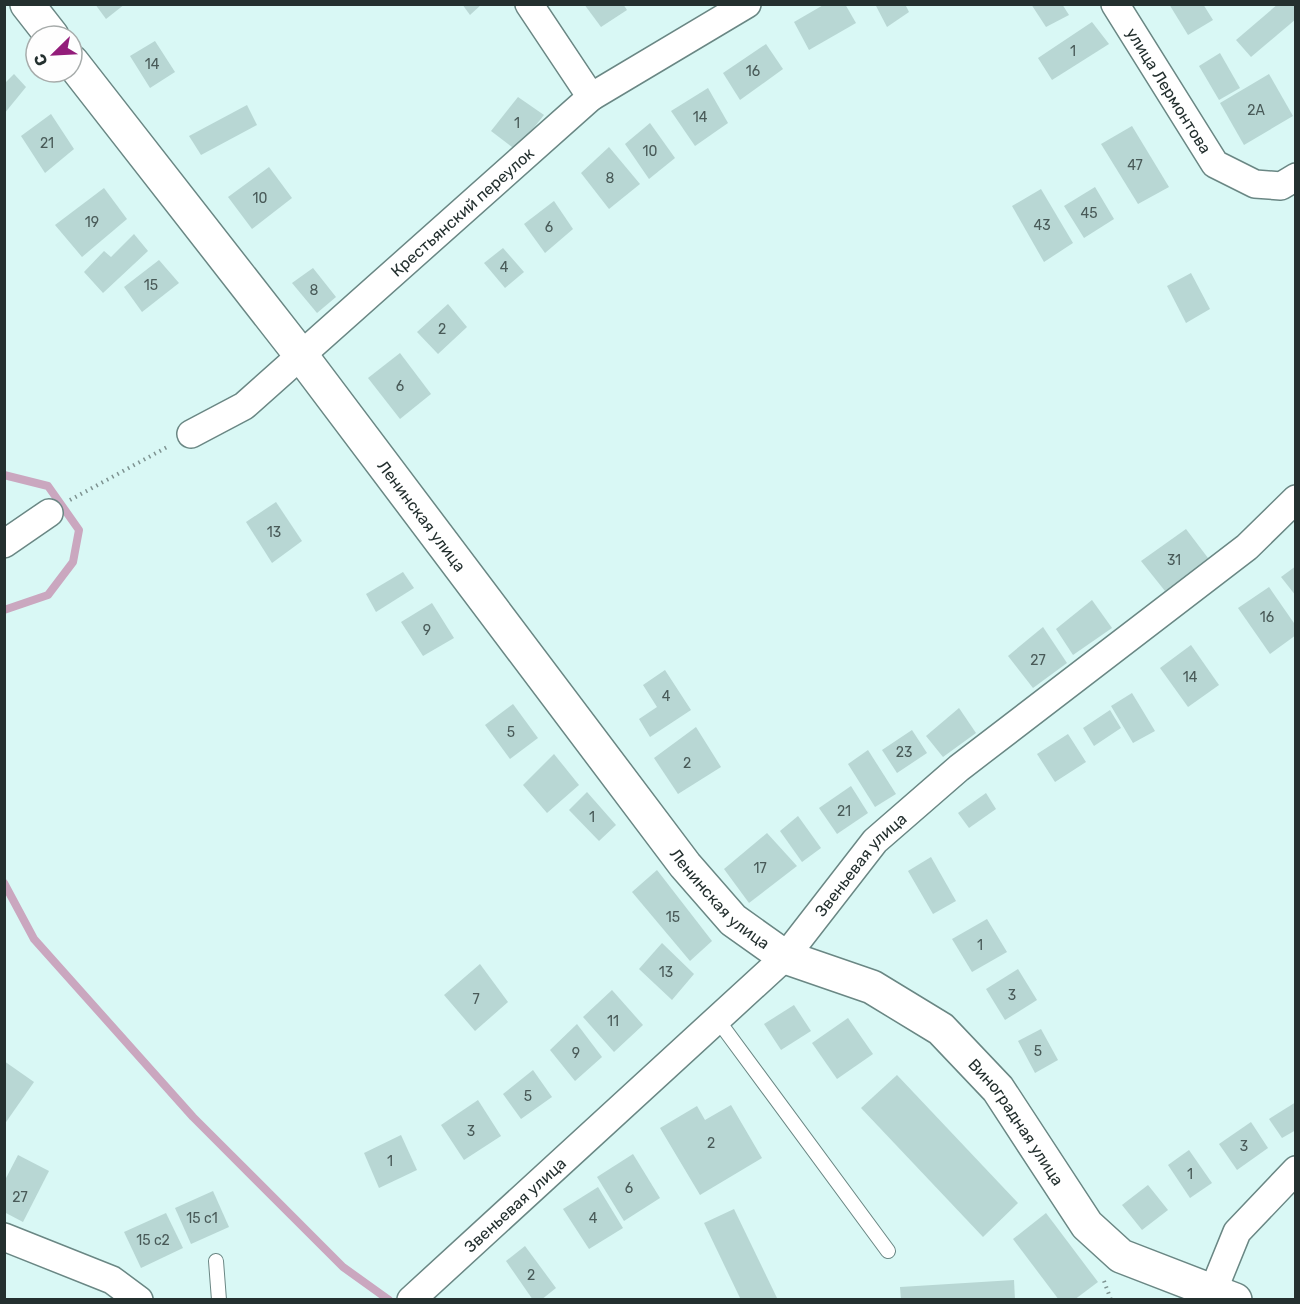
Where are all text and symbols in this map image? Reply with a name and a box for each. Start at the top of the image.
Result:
north arrow [24,24,84,84]
street label: улица Лермонтова [1122,24,1215,157]
house number: 1 [1070,43,1076,60]
text: С [30,51,52,69]
house number: 14 [145,56,160,73]
house number: 16 [746,63,760,80]
house number: 2А [1247,102,1265,119]
house number: 14 [693,109,708,126]
house number: 1 [514,115,520,132]
house number: 21 [40,135,54,152]
street label: Крестьянский переулок [387,143,538,281]
house number: 10 [643,143,658,160]
house number: 47 [1127,157,1143,174]
house number: 8 [606,170,615,187]
house number: 10 [253,190,268,207]
house number: 45 [1080,205,1098,222]
house number: 19 [85,214,99,231]
house number: 43 [1033,217,1051,234]
house number: 6 [545,219,553,236]
house number: 4 [500,259,509,276]
house number: 15 [144,277,158,294]
house number: 8 [310,282,319,299]
house number: 2 [438,321,446,338]
house number: 6 [396,378,404,395]
street label: Ленинская улица [373,457,470,575]
house number: 13 [267,524,281,541]
house number: 31 [1167,552,1181,569]
house number: 16 [1260,609,1274,626]
house number: 9 [423,622,431,639]
house number: 27 [1030,652,1046,669]
house number: 14 [1183,669,1198,686]
house number: 4 [662,688,671,705]
house number: 5 [507,724,515,741]
house number: 23 [896,744,912,761]
house number: 2 [683,755,691,772]
house number: 21 [837,803,851,820]
house number: 1 [589,809,595,826]
street label: Звеньевая улица [811,809,910,921]
street label: Ленинская улица [666,845,773,953]
house number: 17 [753,860,767,877]
house number: 15 [666,909,680,926]
house number: 1 [977,937,983,954]
house number: 13 [659,964,673,981]
house number: 3 [1008,987,1016,1004]
house number: 7 [472,991,480,1008]
house number: 11 [607,1013,619,1030]
house number: 5 [1034,1043,1042,1060]
house number: 9 [572,1045,580,1062]
street label: Виноградная улица [964,1055,1067,1189]
house number: 5 [524,1088,532,1105]
house number: 3 [467,1123,475,1140]
house number: 2 [707,1135,715,1152]
house number: 3 [1240,1138,1248,1155]
house number: 1 [387,1153,393,1170]
street label: Звеньевая улица [460,1154,570,1256]
house number: 1 [1187,1166,1193,1183]
house number: 6 [625,1180,633,1197]
house number: 27 [12,1189,28,1206]
house number: 15 с1 [186,1210,218,1227]
house number: 4 [589,1210,598,1227]
house number: 15 с2 [136,1232,170,1249]
house number: 2 [527,1267,535,1284]

